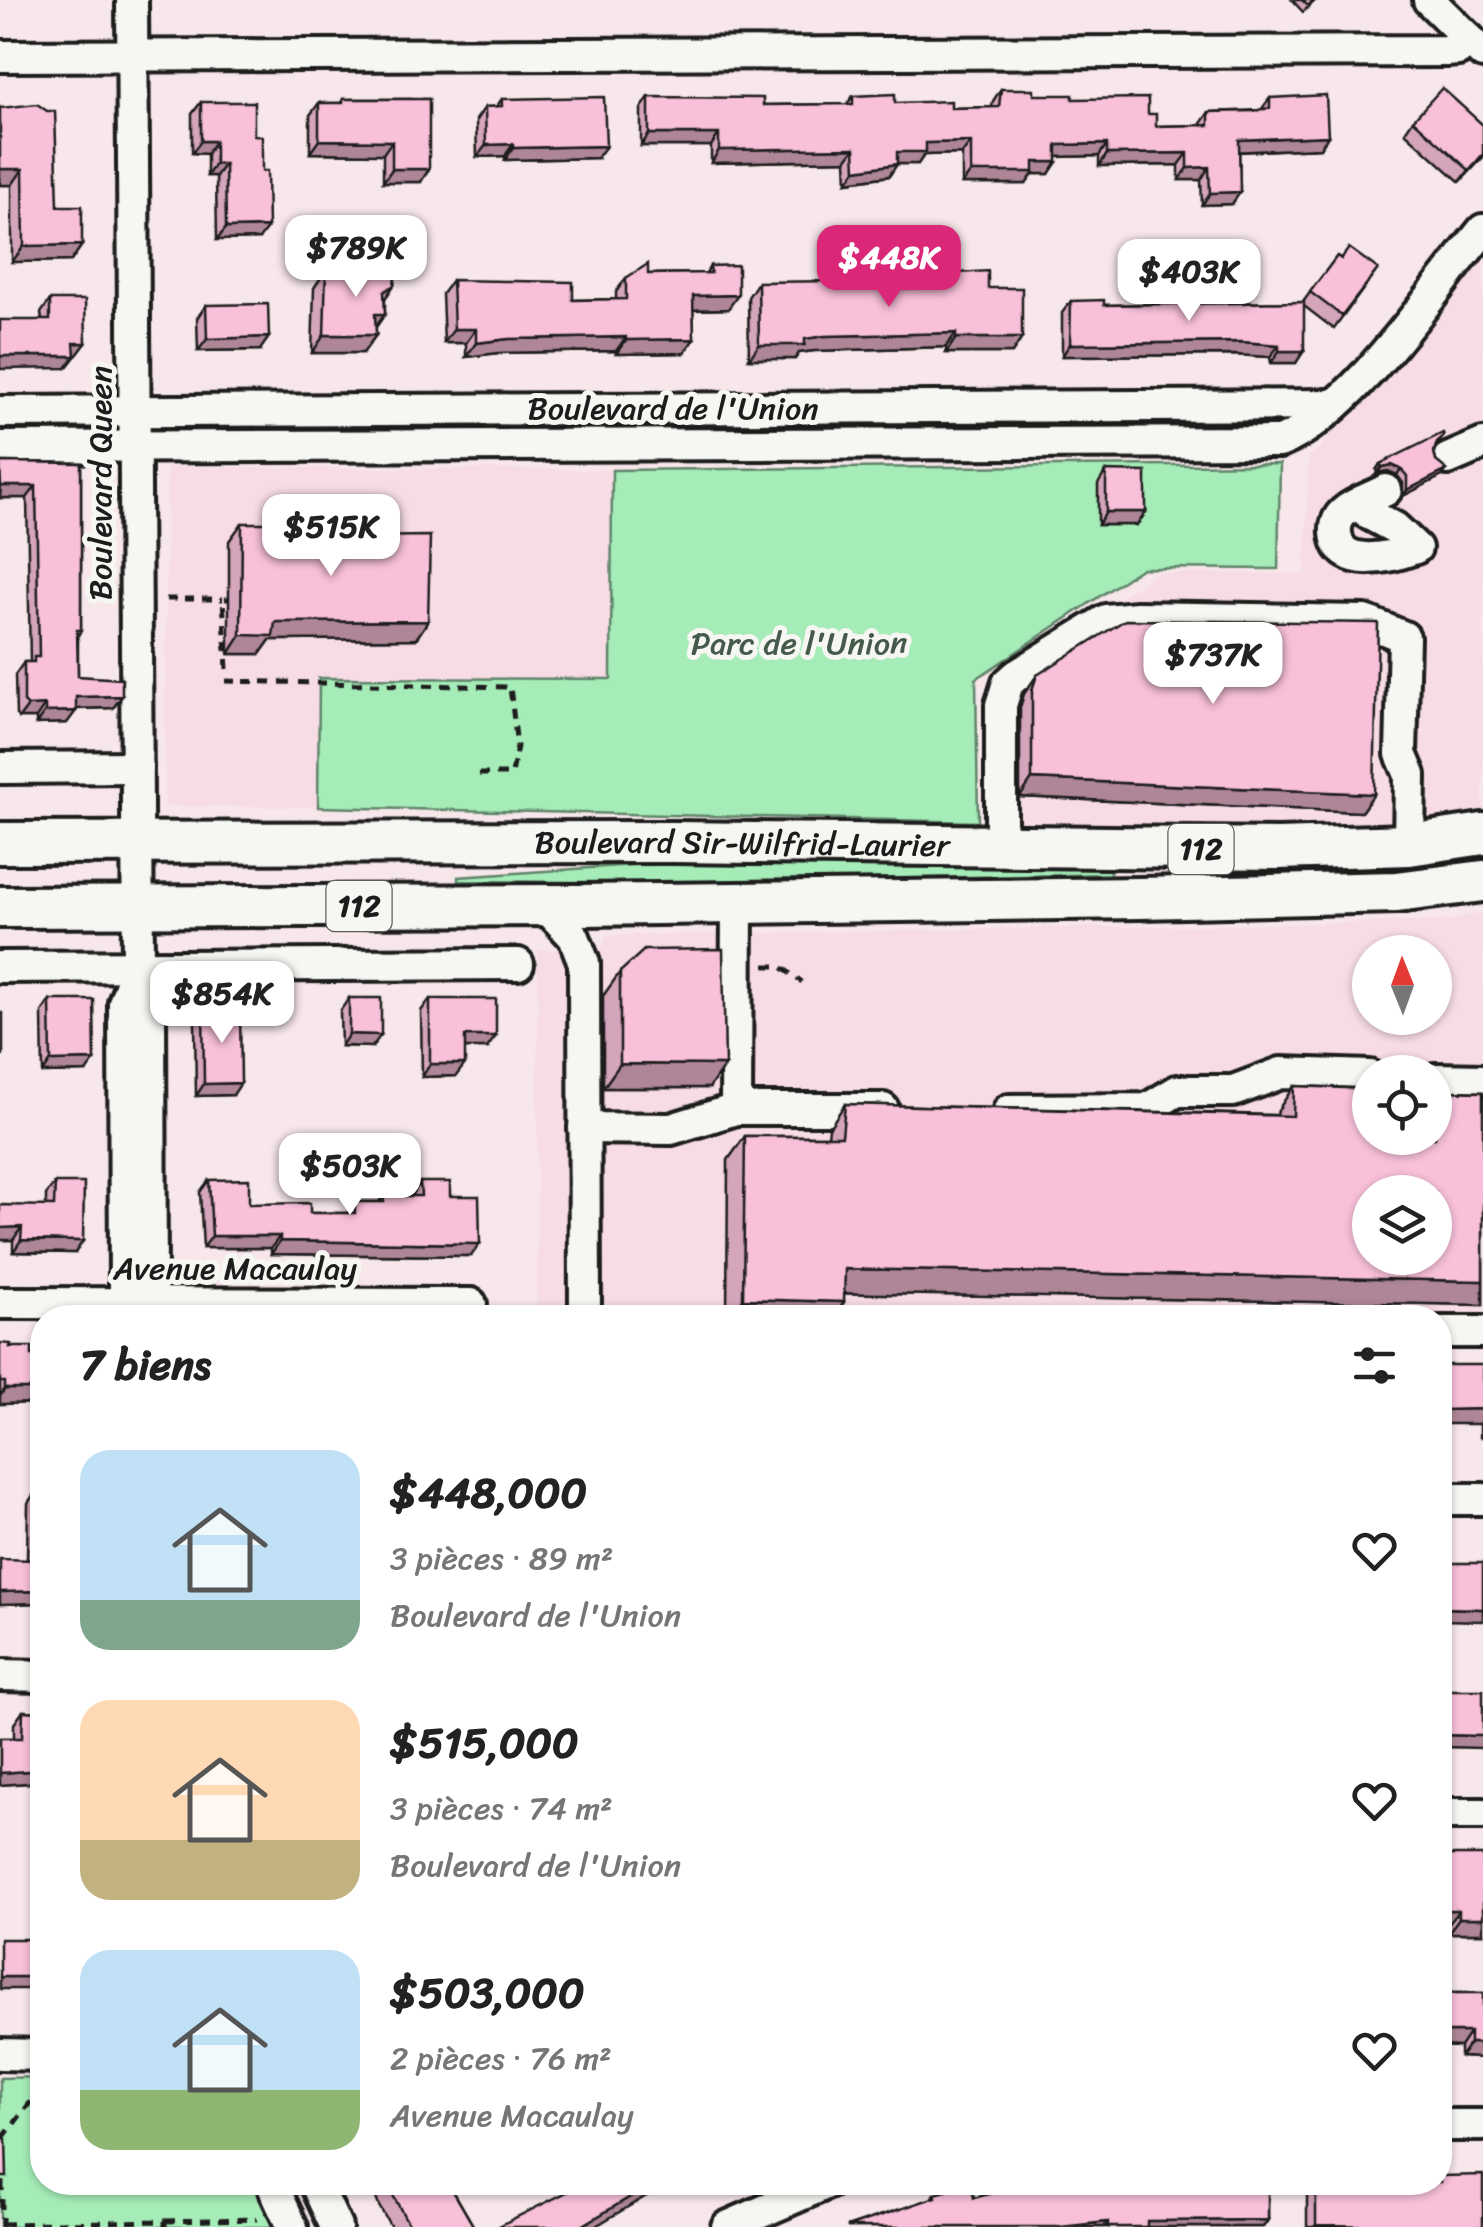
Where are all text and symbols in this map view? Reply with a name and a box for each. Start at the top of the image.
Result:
pin: $789K [286,215,426,300]
text: $789K [307,219,405,276]
pin: $448K [819,225,959,310]
text: $448K [839,229,939,286]
pin: $403K [1119,239,1259,324]
text: $403K [1140,243,1238,300]
street label: Boulevard Queen [72,366,129,600]
street label: Boulevard de l'Union [528,380,818,437]
pin: $515K [261,494,401,579]
text: $515K [284,498,378,555]
park label: Parc de l'Union [691,615,907,672]
pin: $737K [1143,622,1283,707]
text: $737K [1165,626,1261,683]
street label: Boulevard Sir-Wilfrid-Laurier [534,813,952,874]
road number: 112 [1168,824,1234,874]
road number: 112 [326,881,392,931]
north arrow [1352,935,1452,1035]
map controls [1352,935,1452,1275]
pin: $854K [152,961,292,1046]
text: $854K [172,965,272,1022]
button: locate [1352,1055,1452,1155]
pin: $503K [280,1133,420,1218]
text: $503K [301,1137,399,1194]
button: layers [1352,1175,1452,1275]
street label: Avenue Macaulay [112,1240,357,1297]
text: 7 biens [80,1328,211,1402]
icon: filters [1347,1338,1402,1393]
text: $448,000 [390,1456,587,1530]
icon: home [160,1490,280,1610]
icon: heart [1347,1523,1402,1578]
text: 3 pièces · 89 m² [390,1530,613,1587]
text: Boulevard de l'Union [390,1587,681,1644]
text: $515,000 [390,1706,579,1780]
icon: home [160,1740,280,1860]
icon: heart [1347,1773,1402,1828]
text: 3 pièces · 74 m² [390,1780,613,1837]
text: Boulevard de l'Union [390,1837,681,1894]
text: $503,000 [390,1956,584,2030]
icon: home [160,1990,280,2110]
icon: heart [1347,2023,1402,2078]
text: 2 pièces · 76 m² [390,2030,612,2087]
text: Avenue Macaulay [390,2087,634,2144]

